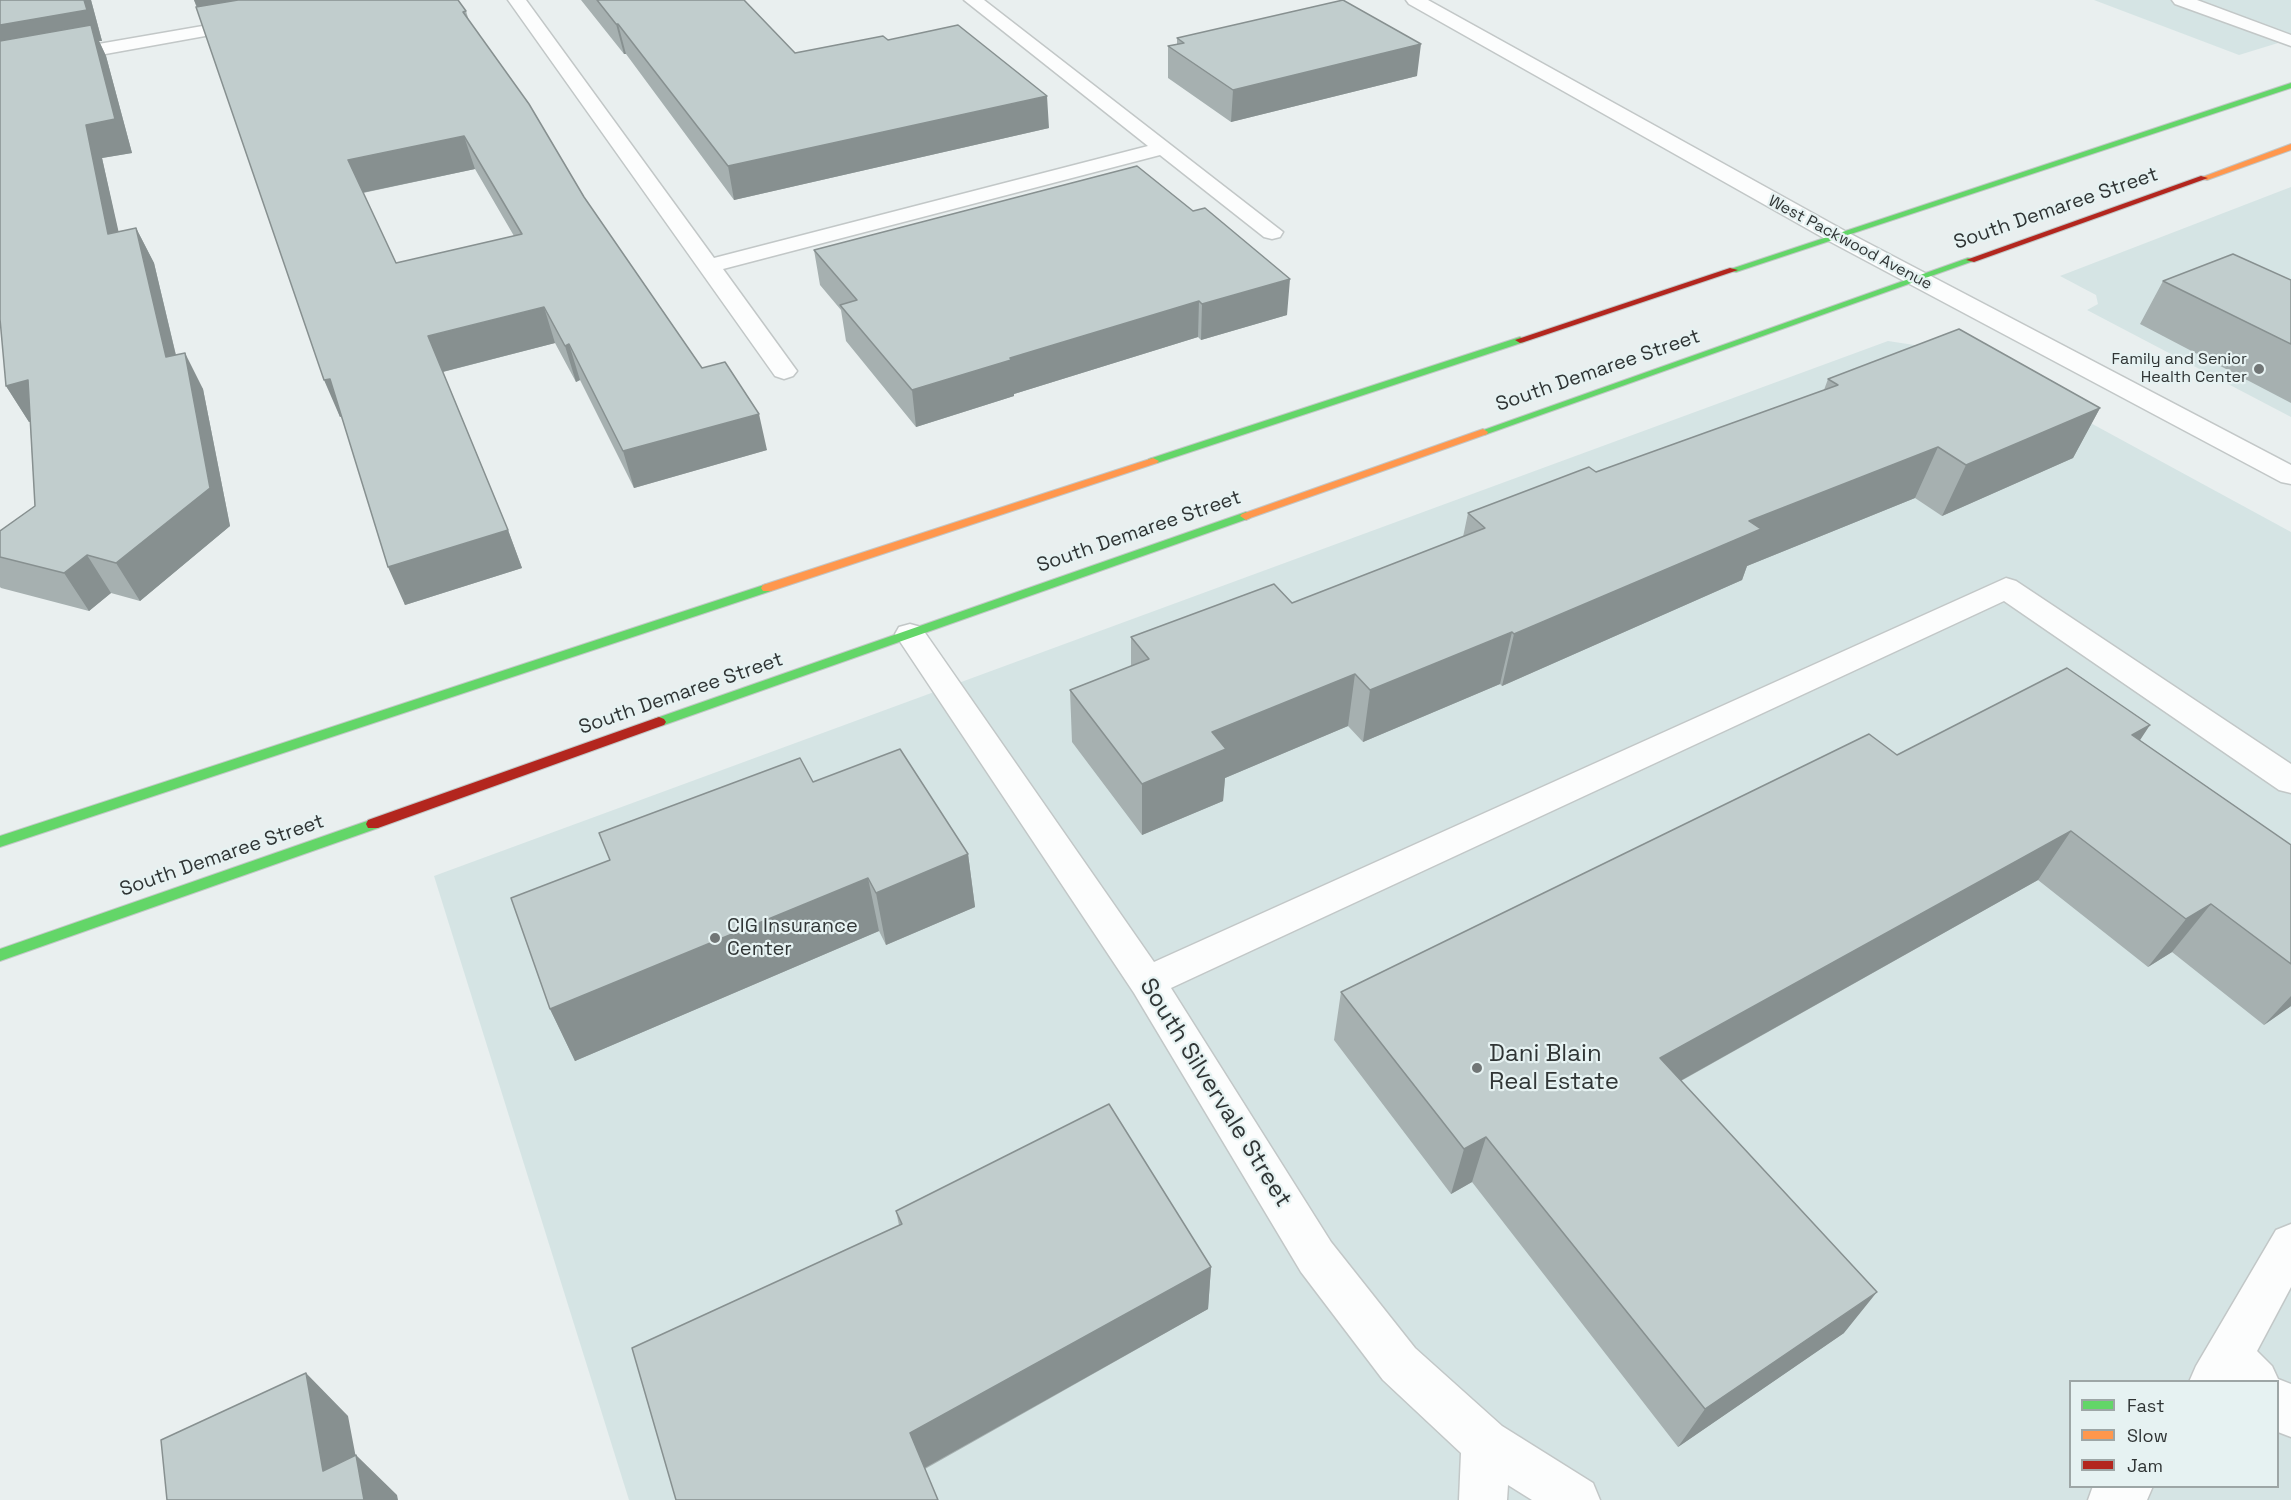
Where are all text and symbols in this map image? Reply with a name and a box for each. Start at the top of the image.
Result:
street label: South Demaree Street [1951,163,2161,255]
street label: West Packwood Avenue [1765,192,1935,294]
street label: South Demaree Street [1493,325,1703,417]
place label: Family and Senior Health Center [2111,350,2247,388]
marker: Family and Senior Health Center [2252,362,2266,376]
street label: South Demaree Street [1034,486,1244,578]
street label: South Demaree Street [576,648,786,740]
street label: South Demaree Street [117,810,327,902]
place label: CIG Insurance Center [727,915,858,962]
marker: CIG Insurance Center [708,931,722,945]
street label: South Silvervale Street [1133,973,1297,1213]
place label: Dani Blain Real Estate [1489,1040,1619,1096]
marker: Dani Blain Real Estate [1470,1061,1484,1075]
legend [2069,1380,2279,1488]
text: Fast [2127,1394,2164,1417]
text: Slow [2127,1424,2168,1447]
text: Jam [2127,1454,2163,1477]

